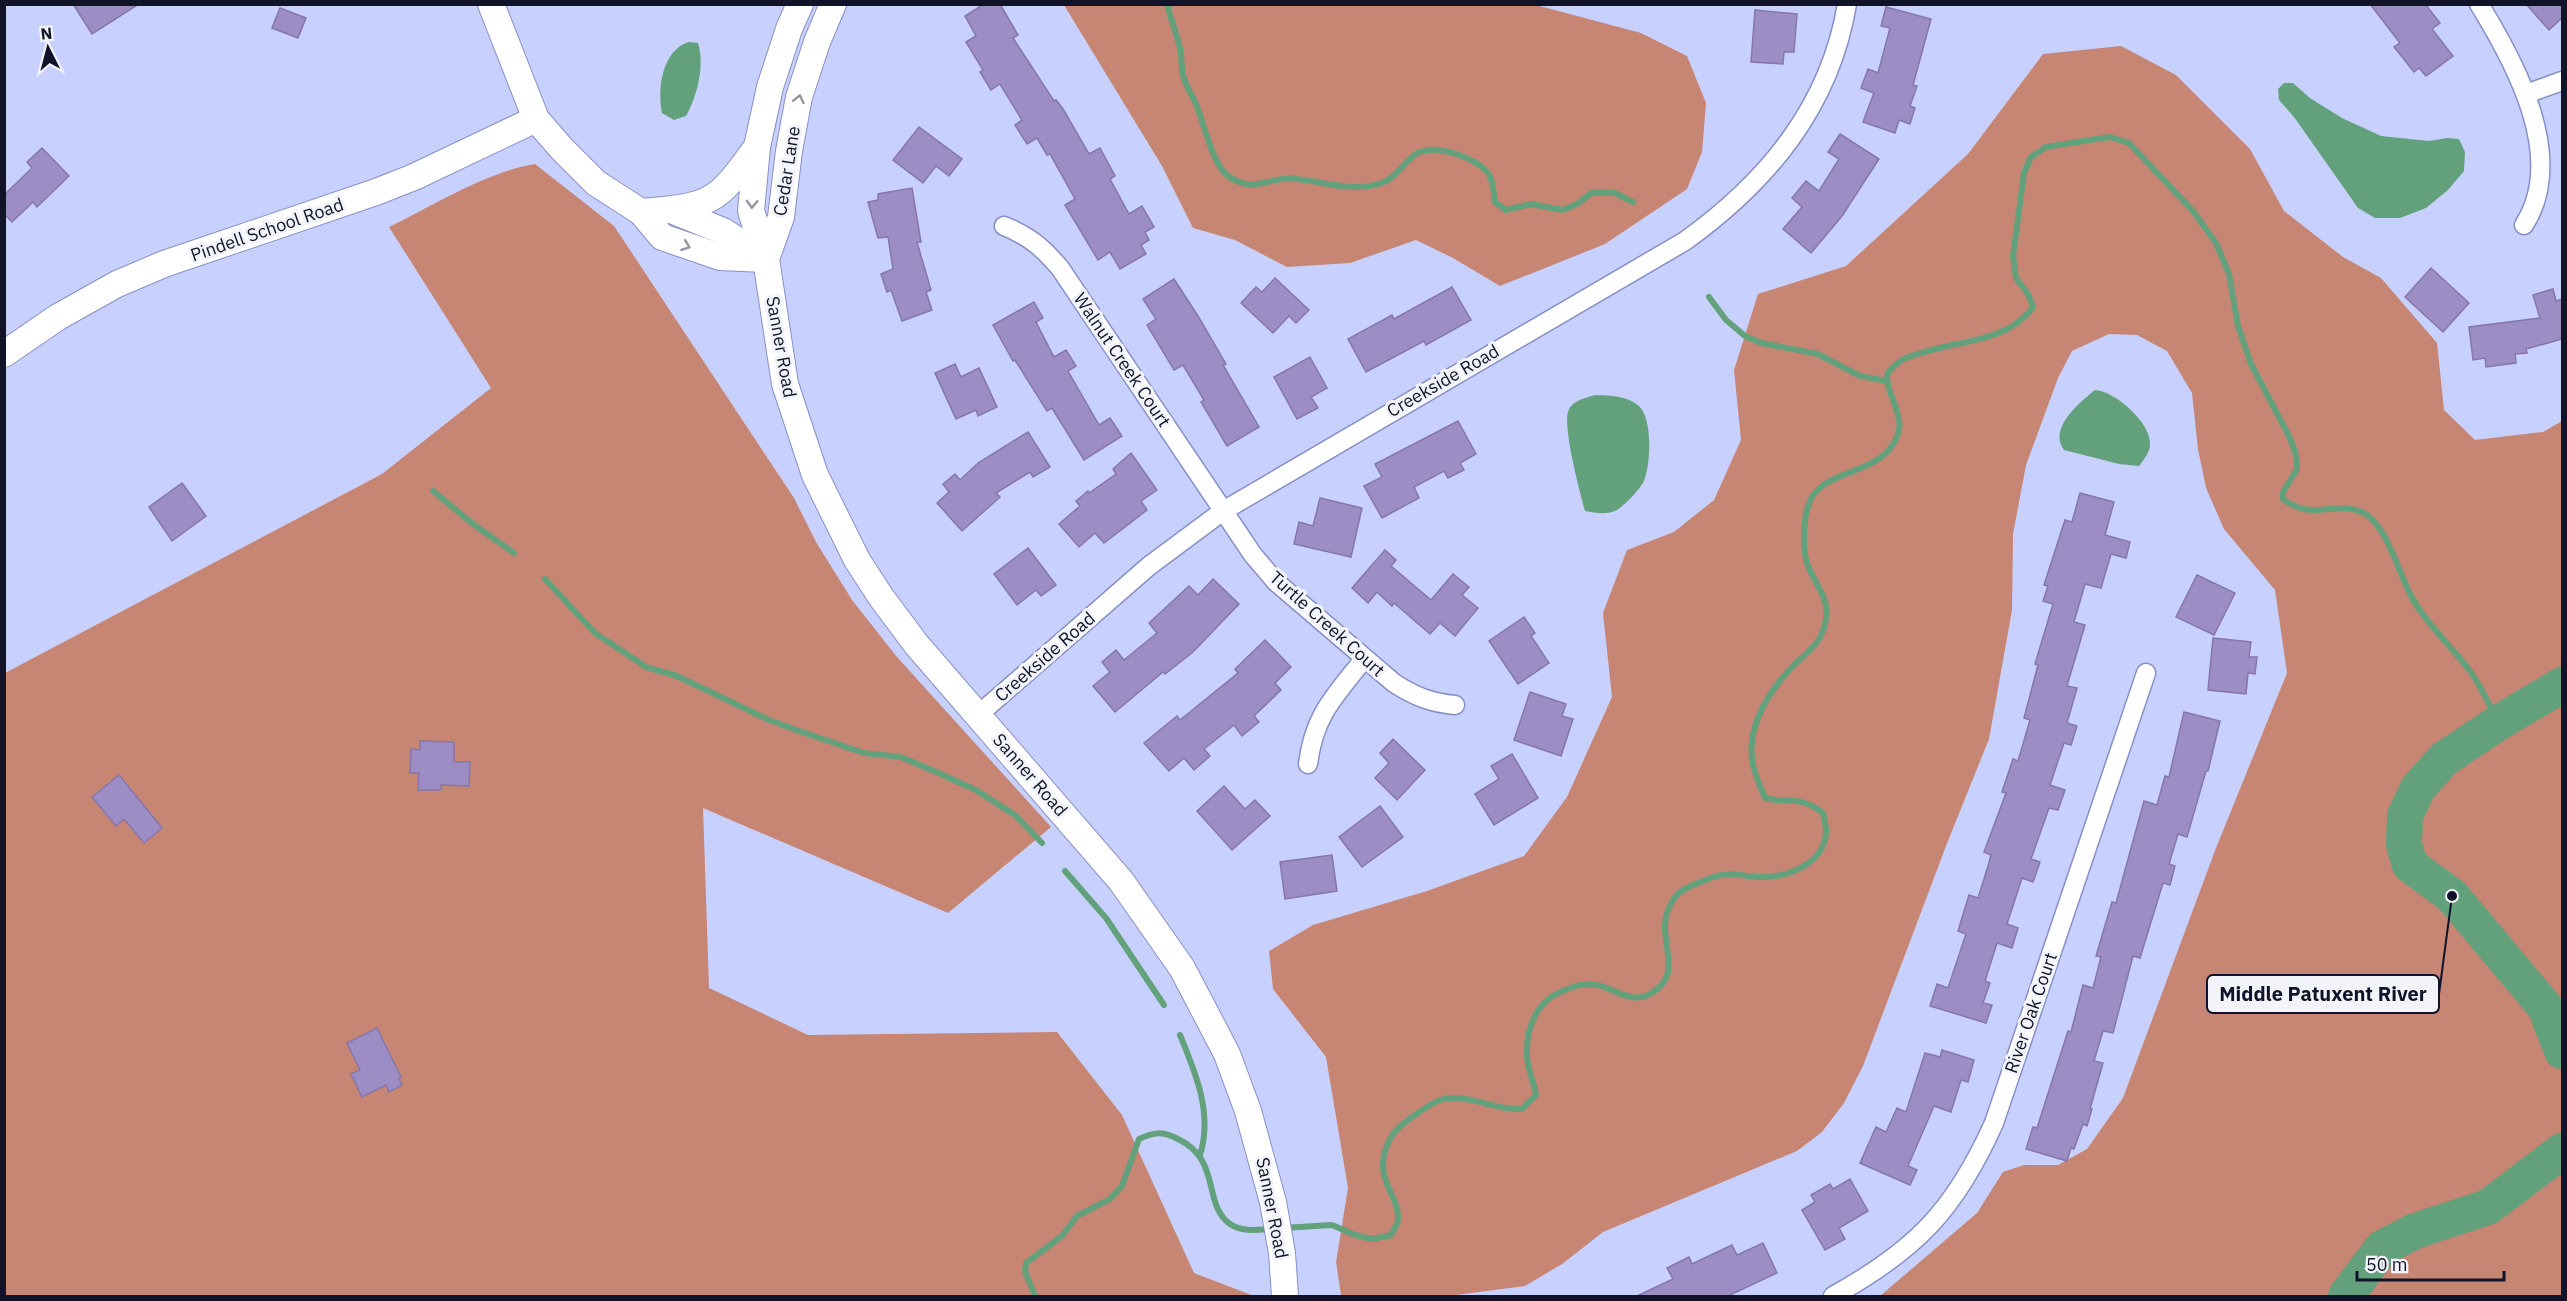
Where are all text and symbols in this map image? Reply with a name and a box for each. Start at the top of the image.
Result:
north arrow [18,18,78,78]
text: N [40,23,53,44]
one-way arrow [792,95,805,105]
street label: Cedar Lane [768,124,805,218]
street label: Pindell School Road [187,193,346,266]
one-way arrow [746,200,759,209]
one-way arrow [680,239,691,251]
street label: Walnut Creek Court [1069,288,1176,431]
street label: Sanner Road [761,294,802,399]
street label: Creekside Road [1382,339,1503,422]
street label: Turtle Creek Court [1265,566,1390,681]
street label: Creekside Road [990,607,1100,707]
street label: Sanner Road [988,728,1073,821]
street label: River Oak Court [1999,950,2062,1076]
callout: Middle Patuxent River [2207,975,2439,1013]
text: Middle Patuxent River [2219,980,2427,1007]
street label: Sanner Road [1251,1155,1294,1260]
scale bar [2357,1244,2504,1282]
text: 50 m [2366,1253,2408,1276]

